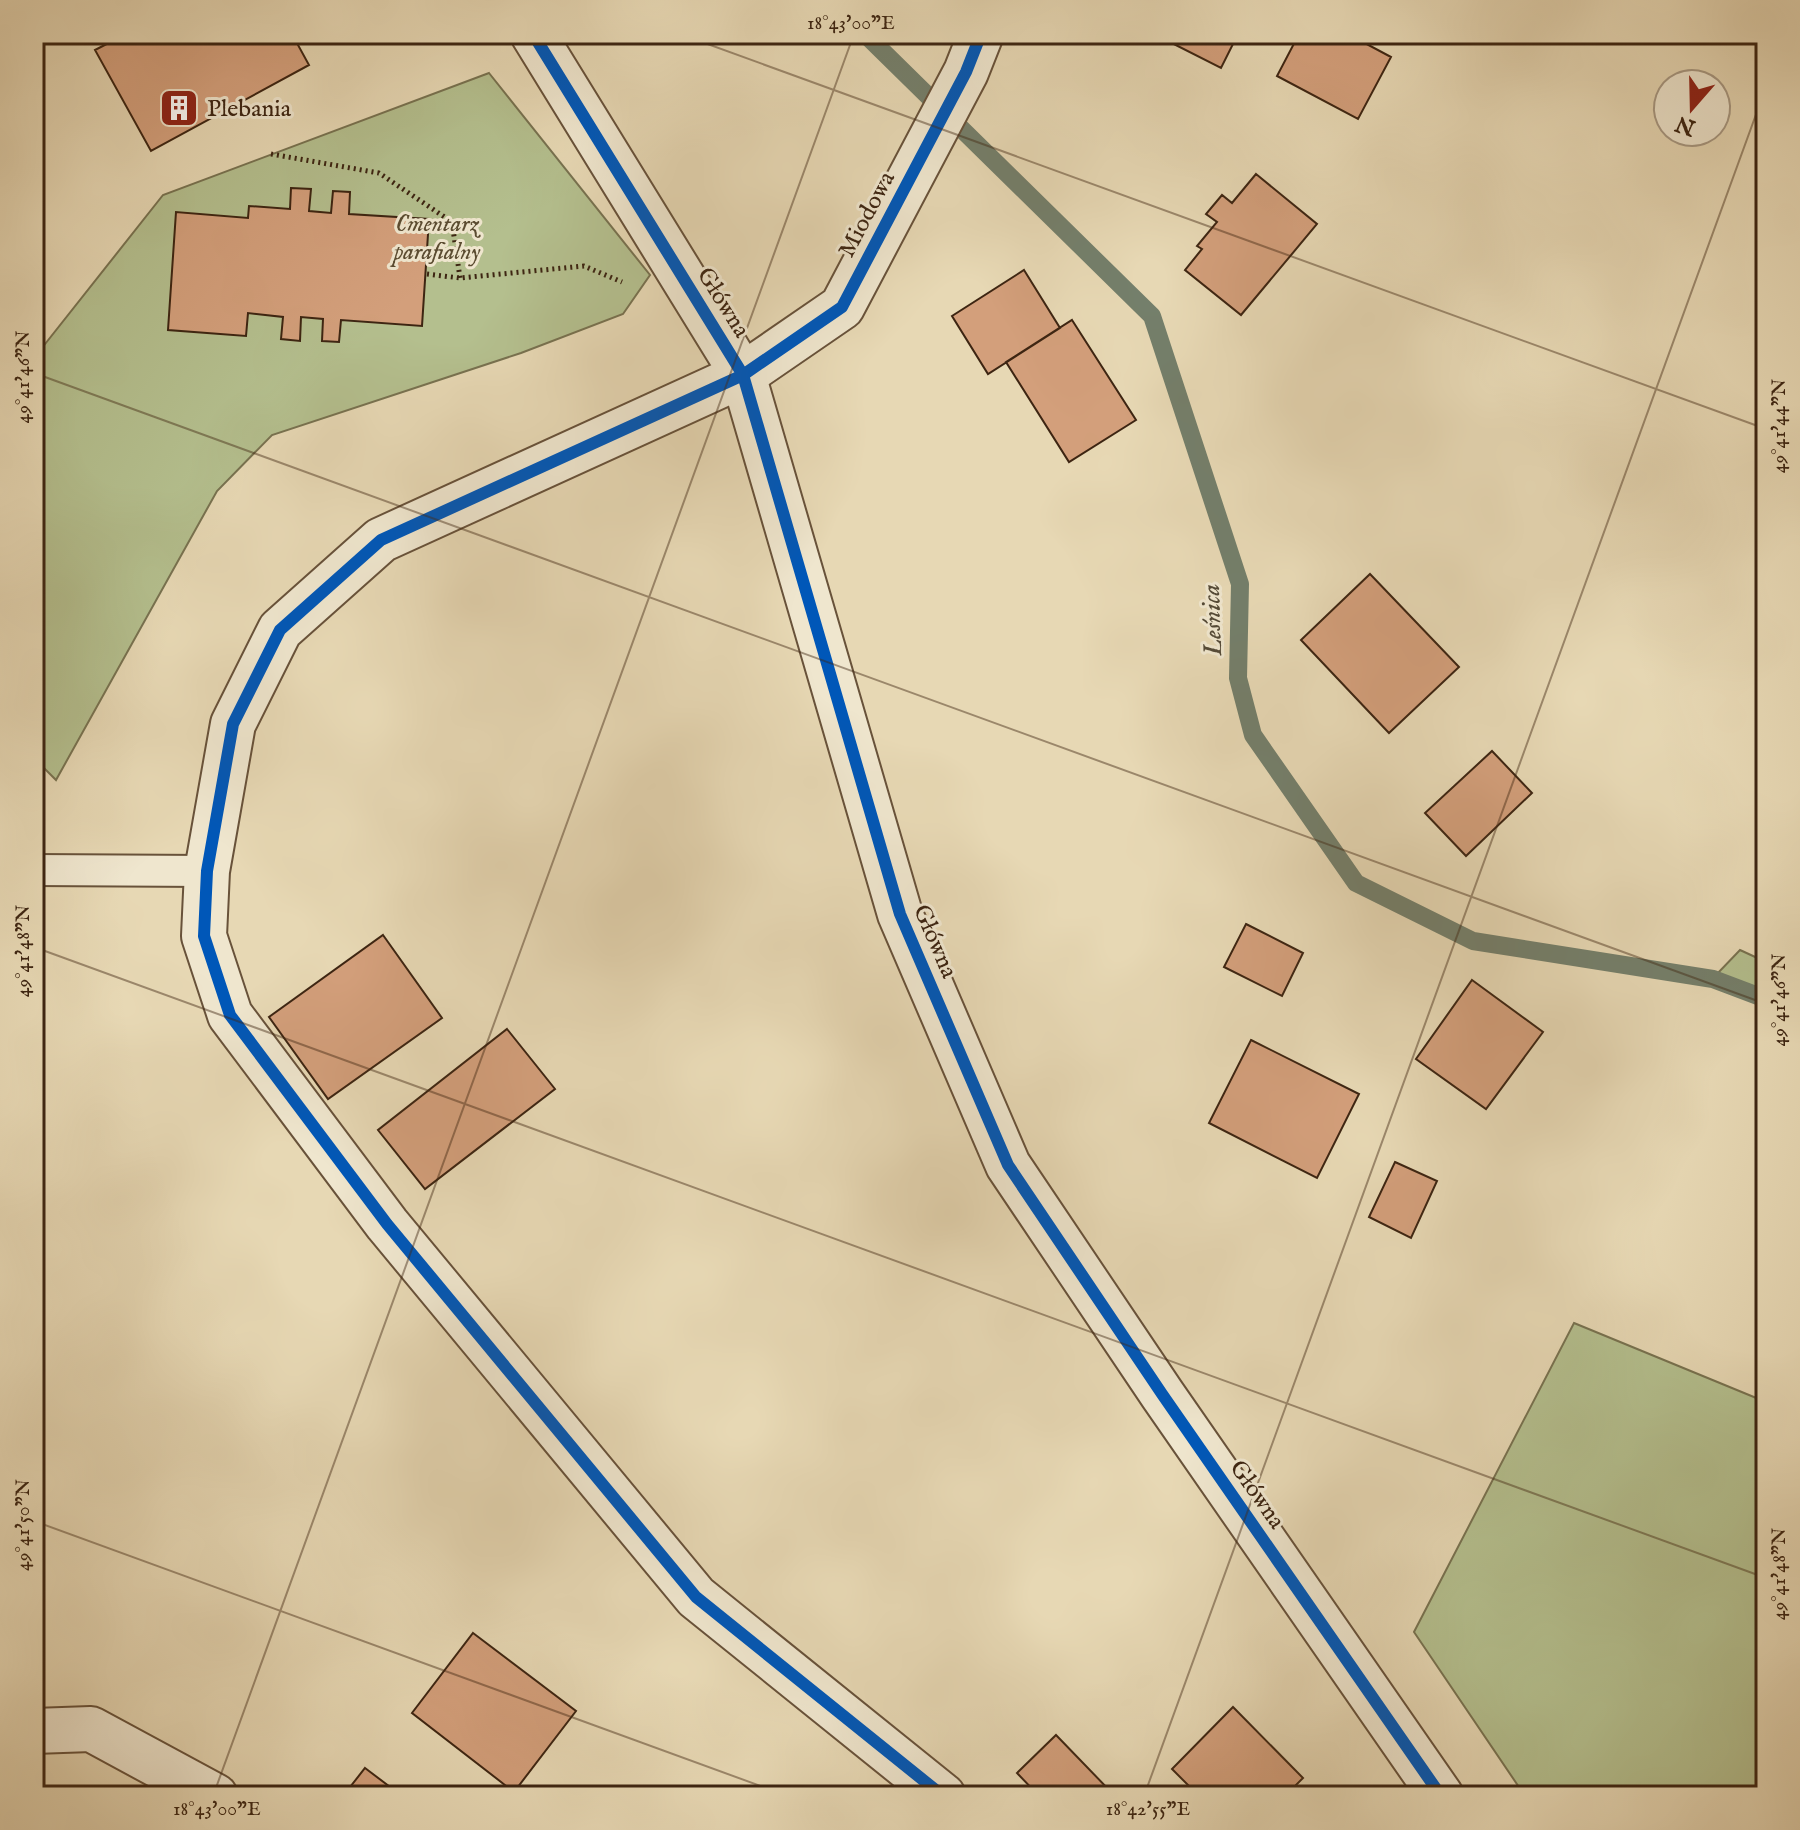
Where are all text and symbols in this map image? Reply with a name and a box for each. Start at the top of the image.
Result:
text: 18°43'00"E [807,11,895,36]
north arrow [1652,68,1732,148]
building icon: Plebania [158,87,200,129]
place label: Plebania [207,94,292,125]
text: N [1672,109,1701,142]
street label: Miodowa [832,166,903,263]
park label: Cmentarz parafialny [390,209,481,268]
street label: Główna [689,262,757,344]
text: 49°41'46"N [11,330,36,424]
text: 49°41'44"N [1767,379,1792,473]
water label: Leśnica [1195,583,1230,658]
street label: Główna [905,900,964,984]
text: 49°41'48"N [11,905,36,997]
text: 49°41'46"N [1767,953,1792,1047]
street label: Główna [1222,1454,1292,1536]
text: 49°41'50"N [11,1479,36,1571]
text: 49°41'48"N [1767,1528,1792,1620]
text: 18°43'00"E [173,1797,261,1822]
text: 18°42'55"E [1106,1797,1190,1822]

